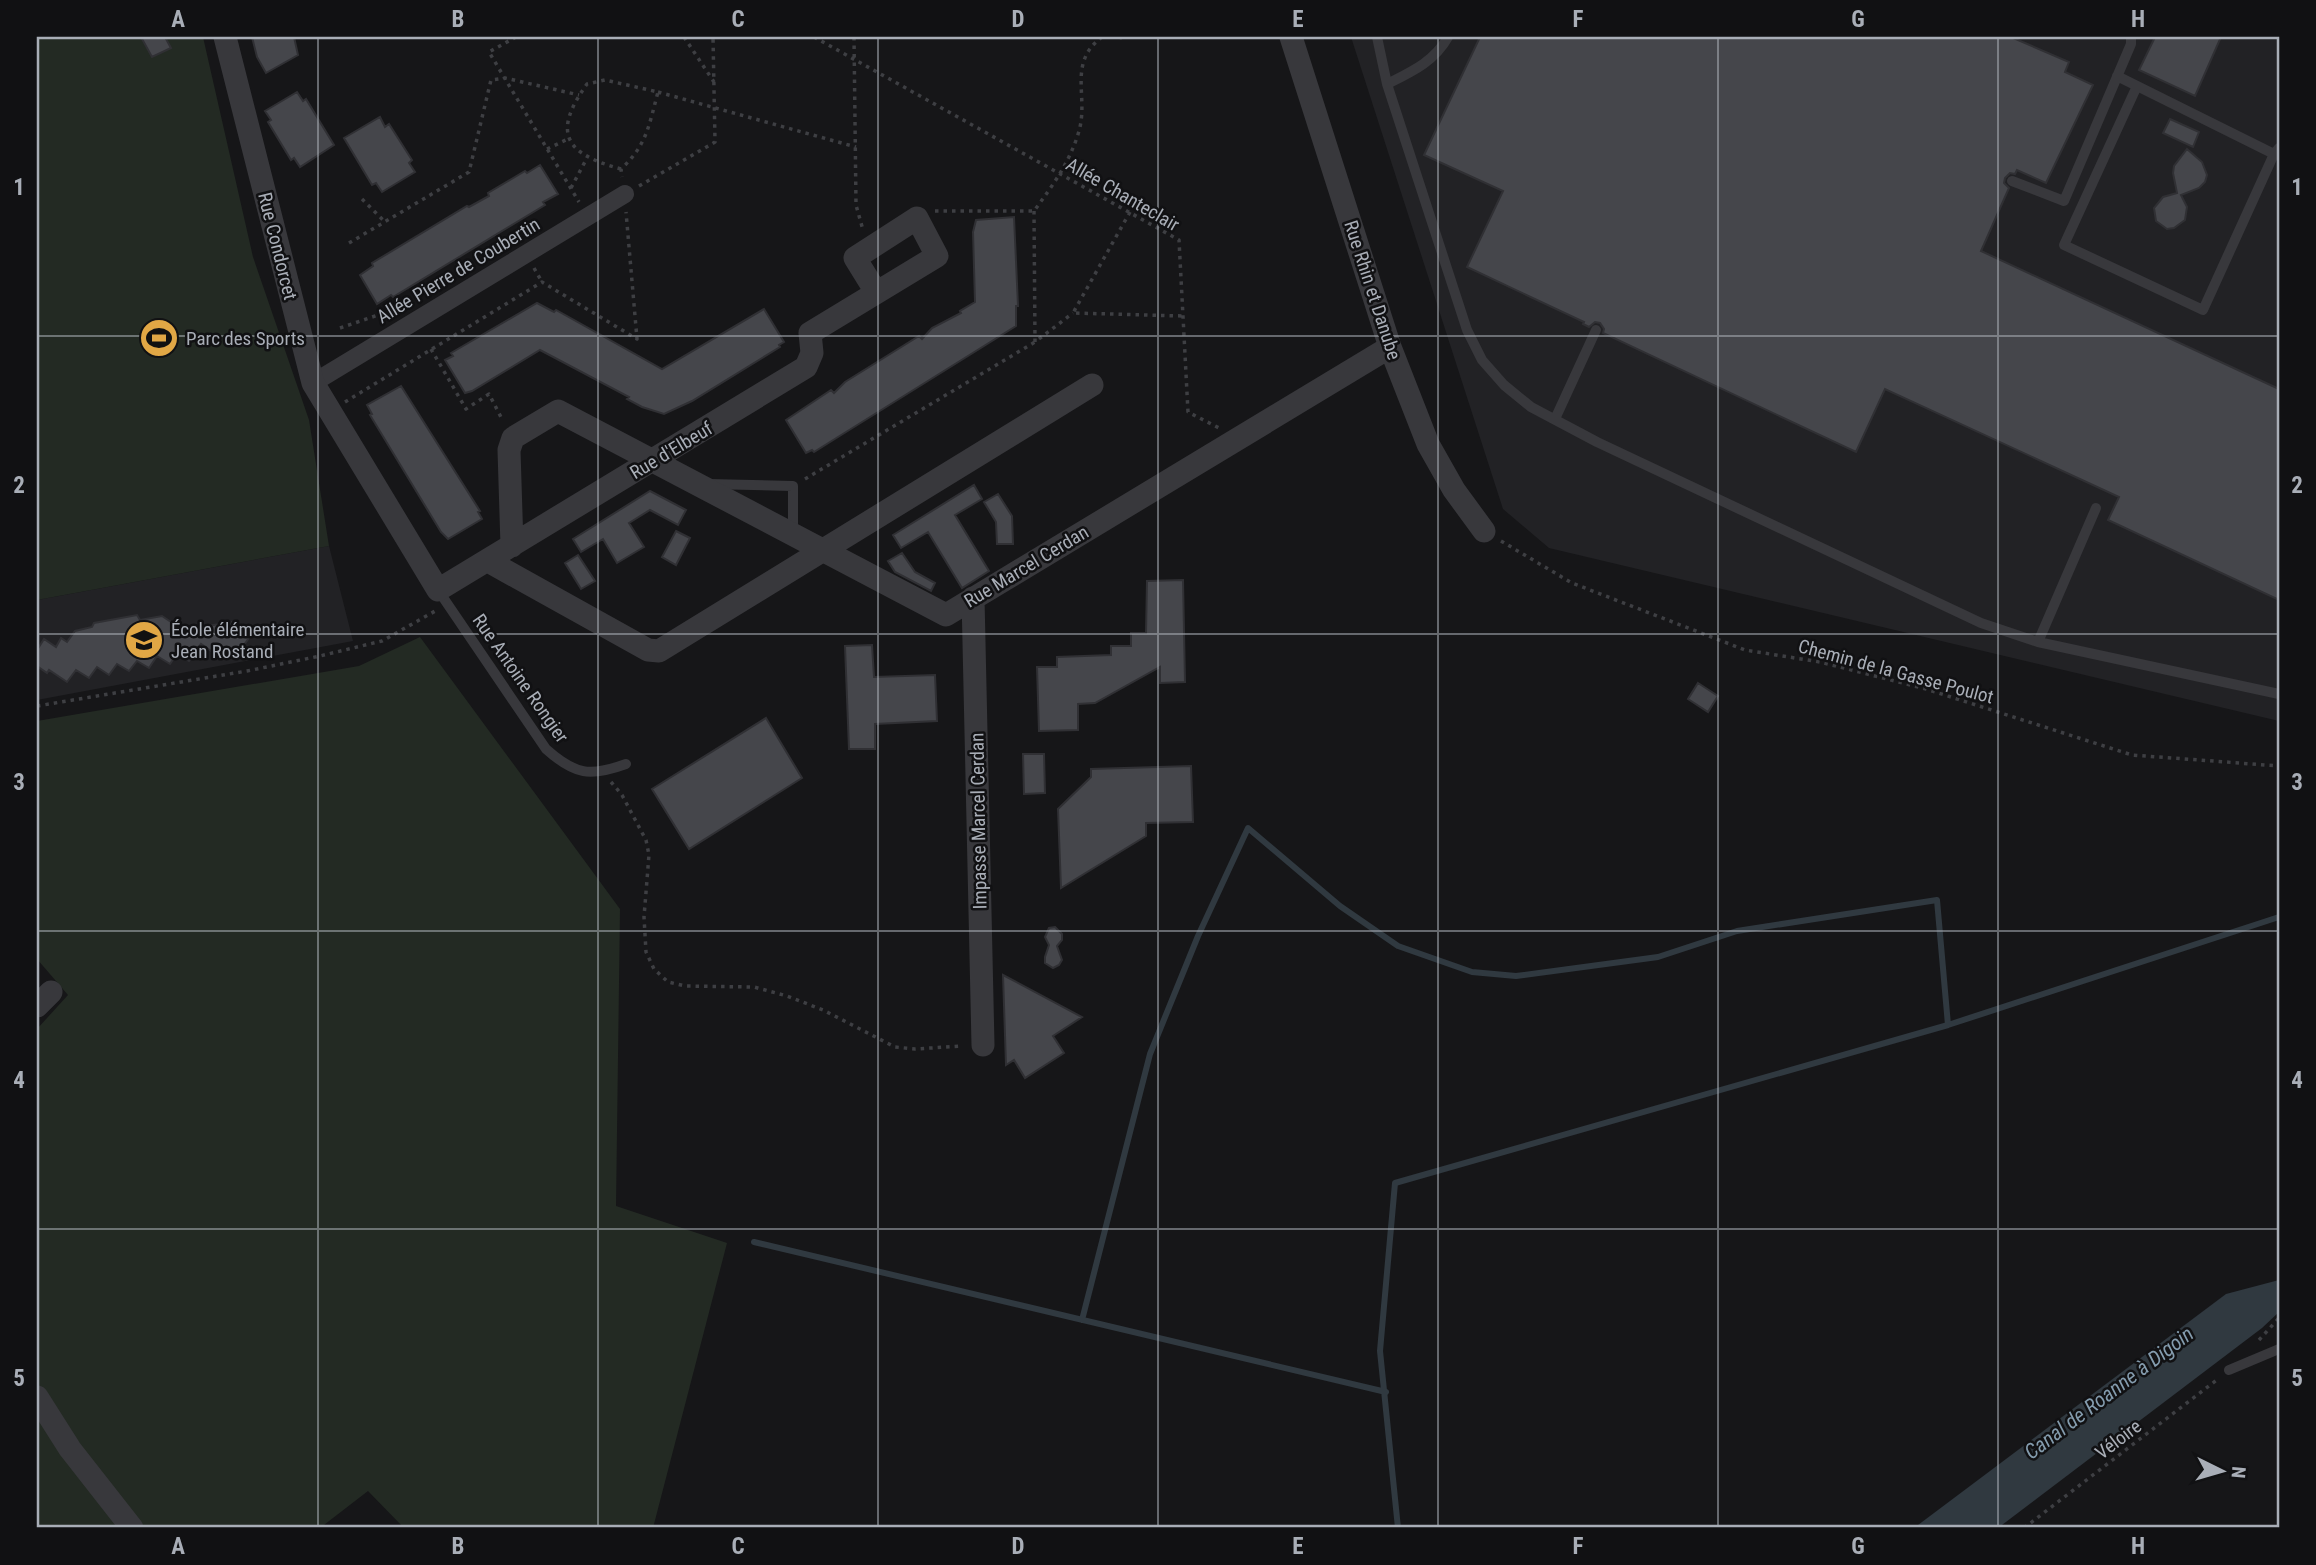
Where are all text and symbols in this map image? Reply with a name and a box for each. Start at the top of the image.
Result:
text: A [171,6,185,33]
text: B [452,6,464,33]
text: C [731,6,745,33]
text: D [1012,6,1025,33]
text: E [1292,6,1304,33]
text: F [1573,6,1584,33]
text: G [1851,6,1865,33]
text: H [2131,6,2145,33]
street label: Allée Chanteclair [1062,153,1184,236]
text: 1 [13,174,25,201]
text: 1 [2291,174,2303,201]
street label: Rue Condorcet [253,190,302,302]
street label: Allée Pierre de Coubertin [373,213,544,328]
street label: Rue Rhin et Danube [1339,218,1406,363]
sports icon: Parc des Sports [138,317,180,359]
place label: Parc des Sports [186,327,305,350]
street label: Rue d'Elbeuf [626,417,717,484]
text: 2 [13,472,25,499]
text: 2 [2291,472,2303,499]
street label: Rue Marcel Cerdan [960,520,1093,613]
street label: Rue Antoine Rongier [468,610,574,747]
place label: École élémentaire Jean Rostand [171,618,304,663]
school or university icon: École élémentaire Jean Rostand [123,619,165,661]
street label: Chemin de la Gasse Poulot [1796,634,1996,709]
street label: Impasse Marcel Cerdan [965,732,992,909]
text: 3 [13,769,25,796]
text: 3 [2291,769,2303,796]
text: 4 [13,1067,25,1094]
text: 4 [2291,1067,2303,1094]
water label: Canal de Roanne à Digoin [2020,1322,2198,1464]
text: 5 [13,1365,25,1392]
text: 5 [2291,1365,2303,1392]
street label: Véloire [2091,1415,2146,1464]
north arrow [2186,1436,2256,1506]
text: N [2226,1466,2250,1479]
text: A [171,1533,185,1560]
text: B [452,1533,464,1560]
text: C [731,1533,745,1560]
text: D [1012,1533,1025,1560]
text: E [1292,1533,1304,1560]
text: F [1573,1533,1584,1560]
text: G [1851,1533,1865,1560]
text: H [2131,1533,2145,1560]

